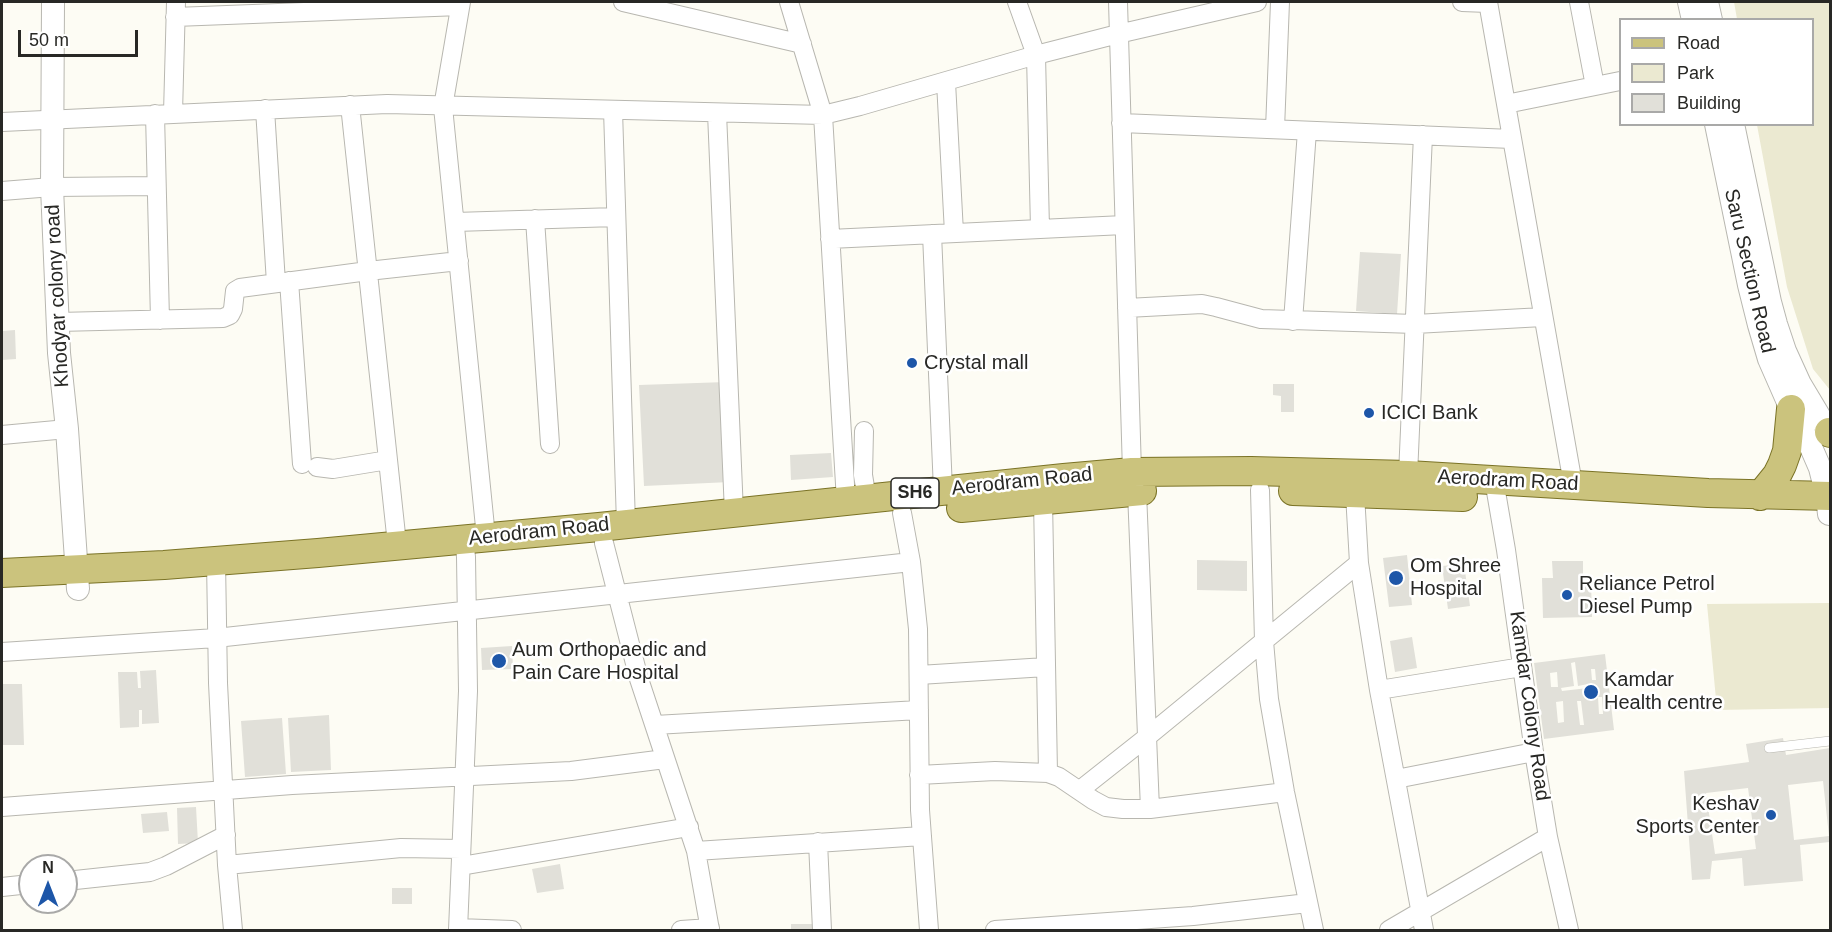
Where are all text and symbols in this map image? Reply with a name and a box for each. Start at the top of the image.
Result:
scale bar [21,18,141,56]
legend [1619,18,1814,126]
text: 50 m [29,30,69,50]
text: Road [1677,33,1720,53]
text: Park [1677,63,1714,83]
text: Building [1677,93,1741,113]
street label: Saru Section Road [1718,187,1780,355]
street label: Khodyar colony road [41,204,75,388]
place label: Crystal mall [924,351,1028,375]
marker: Crystal mall [905,356,919,370]
place label: ICICI Bank [1381,401,1478,425]
marker: ICICI Bank [1362,406,1376,420]
street label: Aerodram Road [951,463,1093,501]
street label: Aerodram Road [1437,465,1579,497]
road number: SH6 [891,478,939,508]
street label: Aerodram Road [468,513,610,551]
place label: Om Shree Hospital [1410,554,1501,601]
marker: Om Shree Hospital [1387,569,1405,587]
place label: Reliance Petrol Diesel Pump [1579,572,1715,619]
marker: Reliance Petrol Diesel Pump [1560,588,1574,602]
street label: Kamdar Colony Road [1504,610,1554,802]
place label: Aum Orthopaedic and Pain Care Hospital [512,638,707,685]
marker: Aum Orthopaedic and Pain Care Hospital [490,652,508,670]
place label: Kamdar Health centre [1604,668,1723,715]
marker: Kamdar Health centre [1582,683,1600,701]
place label: Keshav Sports Center [1636,792,1759,839]
marker: Keshav Sports Center [1764,808,1778,822]
north arrow [18,854,78,914]
text: N [42,859,54,876]

